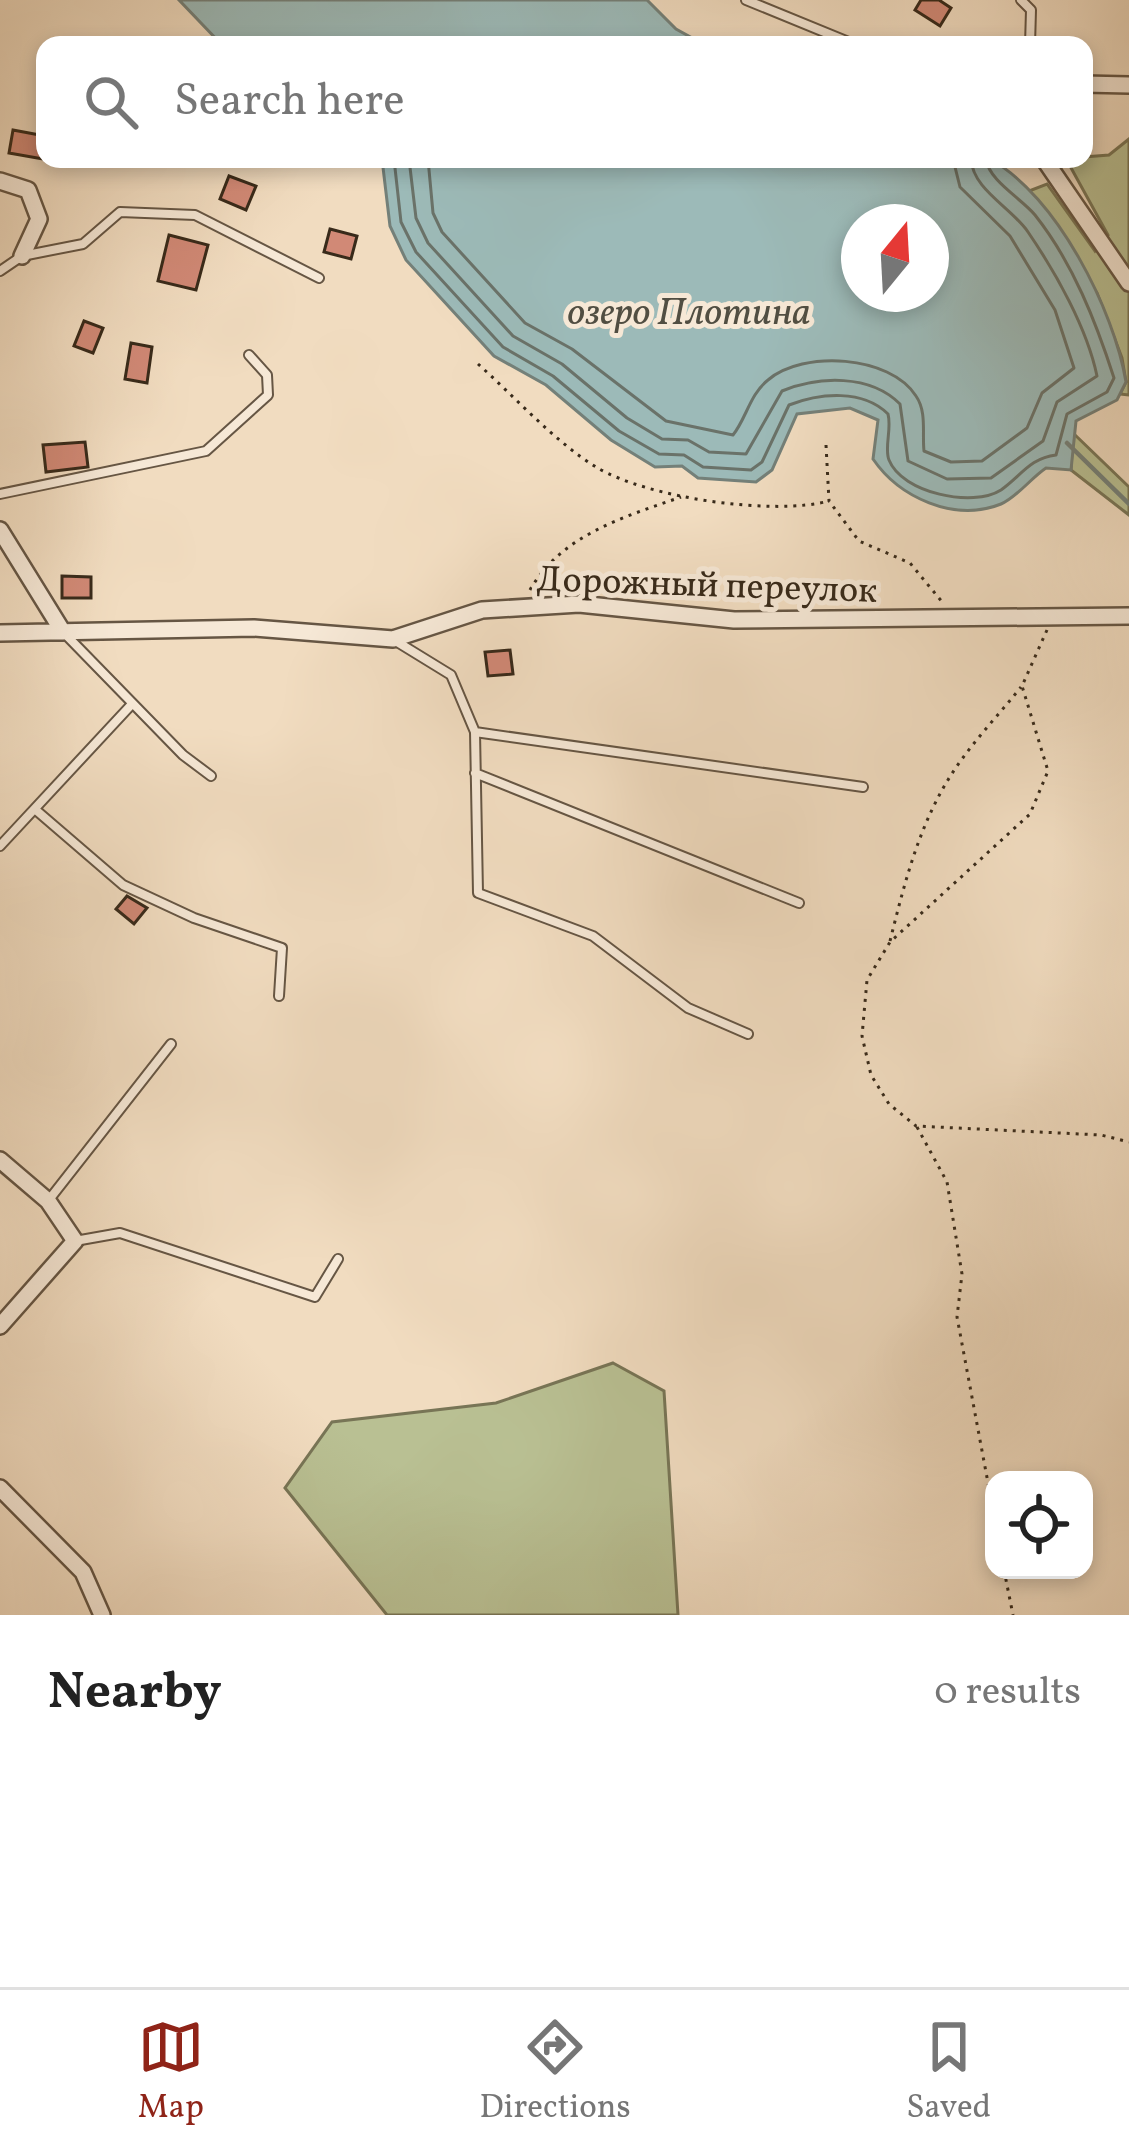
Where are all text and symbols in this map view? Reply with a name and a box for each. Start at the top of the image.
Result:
search box [36,36,1093,168]
icon: search [78,69,144,135]
text: Search here [174,71,405,134]
north arrow [841,204,949,312]
water label: озеро Плотина [567,287,811,341]
street label: Дорожный переулок [536,556,878,618]
map controls [985,1471,1093,1579]
button: locate [985,1471,1093,1579]
text: Nearby [48,1658,222,1729]
text: 0 results [934,1666,1081,1720]
tab: Map [138,2014,204,2132]
tab: Directions [479,2014,631,2132]
tab: Saved [906,2014,991,2132]

